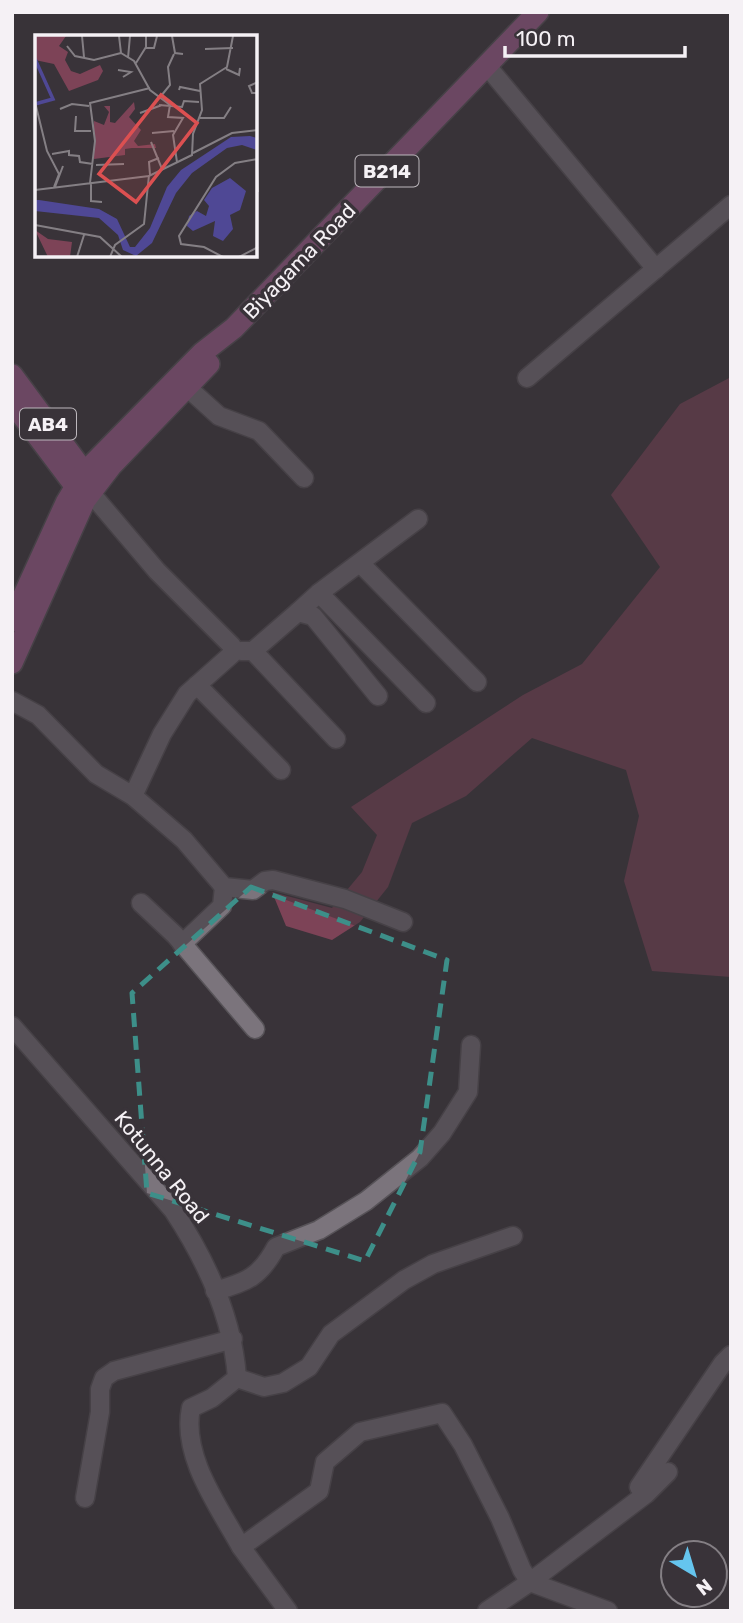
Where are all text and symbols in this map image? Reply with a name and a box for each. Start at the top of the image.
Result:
scale bar [505,14,685,58]
text: 100 m [516,26,575,51]
inset map [35,35,257,257]
road number: B214 [356,155,418,186]
street label: Biyagama Road [237,198,361,324]
road number: AB4 [20,408,76,440]
street label: Kotunna Road [109,1106,215,1228]
north arrow [659,1539,729,1609]
text: N [692,1574,717,1600]

